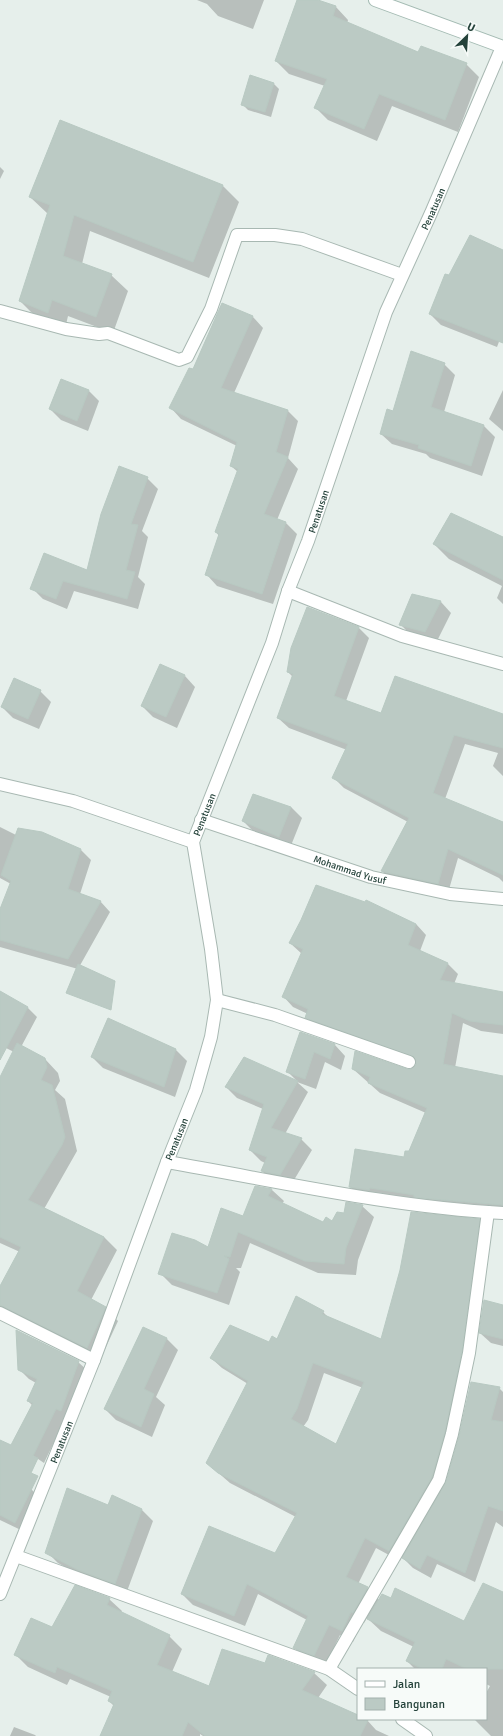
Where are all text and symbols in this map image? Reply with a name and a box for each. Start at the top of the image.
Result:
north arrow [447,16,487,56]
text: U [465,20,477,35]
street label: Penatusan [419,186,448,232]
street label: Penatusan [306,488,332,535]
street label: Penatusan [191,792,219,838]
street label: Mohammad Yusuf [312,853,388,887]
street label: Penatusan [163,1116,191,1162]
street label: Penatusan [48,1419,76,1465]
legend [357,1668,487,1720]
text: Jalan [393,1677,420,1692]
text: Bangunan [393,1697,445,1712]

